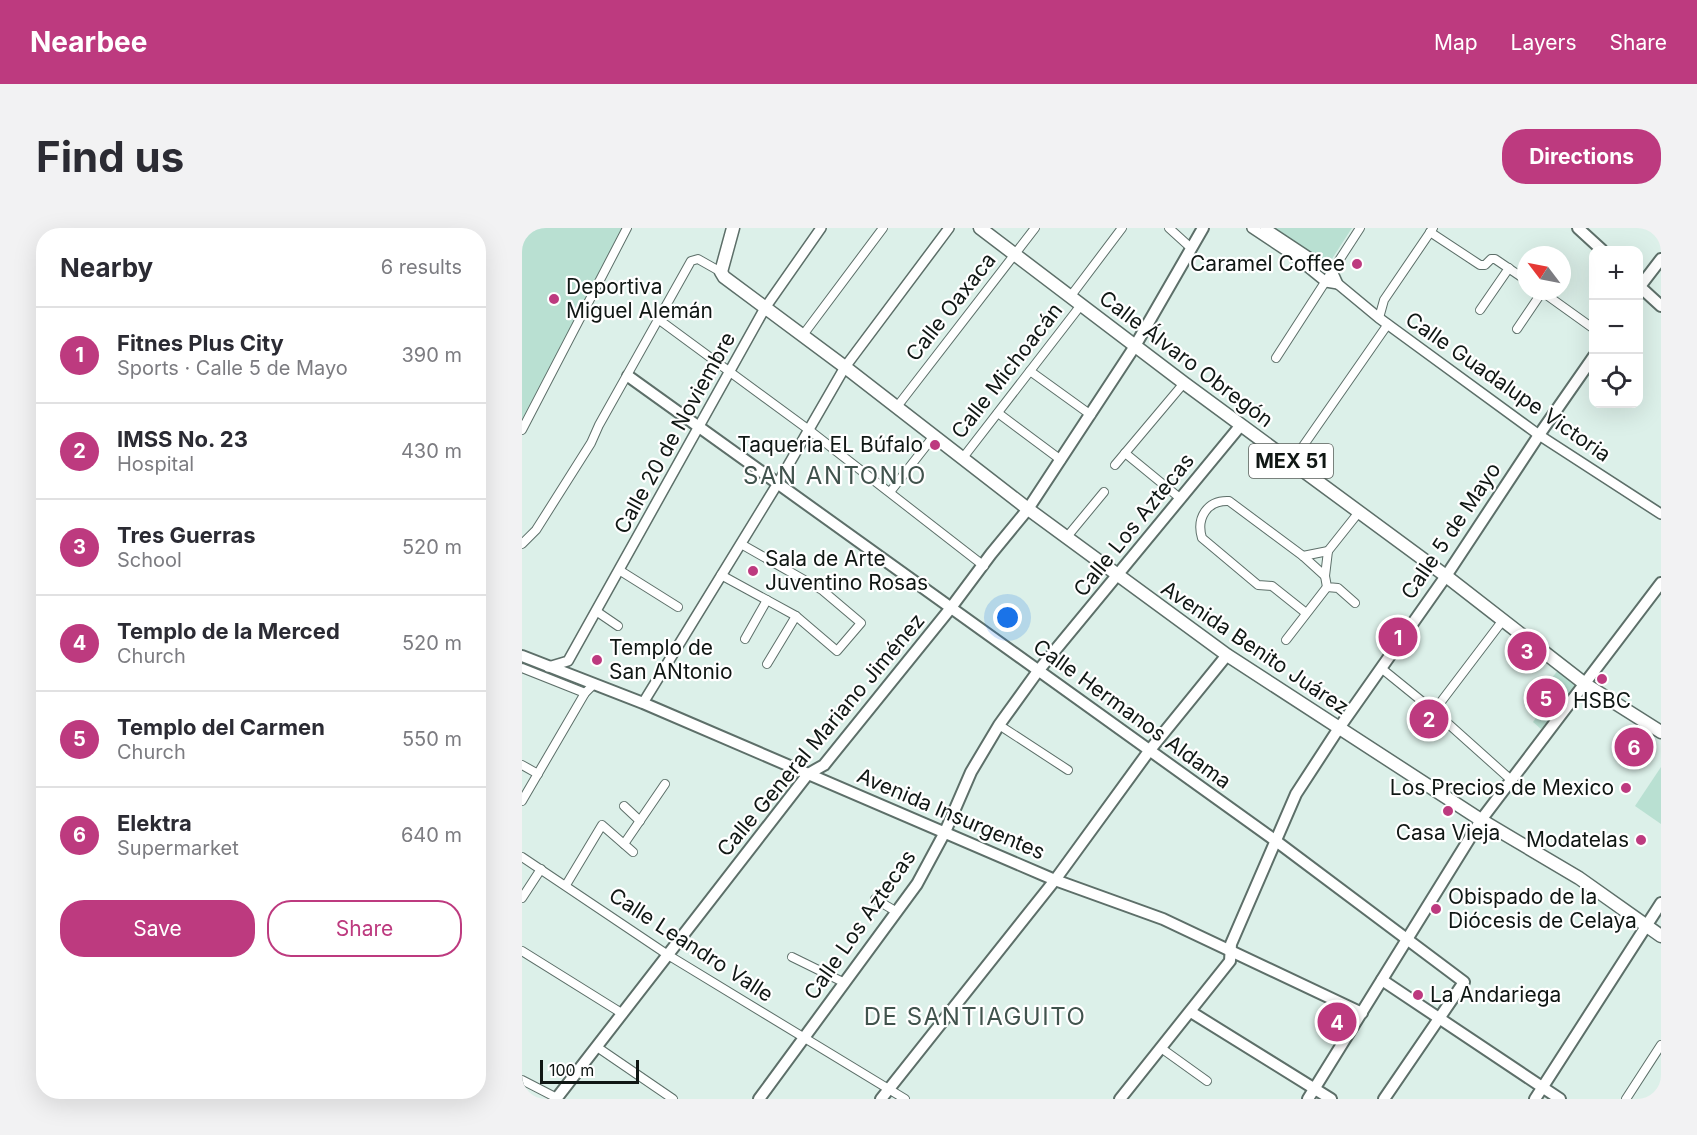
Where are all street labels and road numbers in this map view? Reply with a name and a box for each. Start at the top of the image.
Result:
street label: Calle Oaxaca [901,248,1001,366]
street label: Calle Álvaro Obregón [1094,284,1279,432]
street label: Calle Michoacán [946,298,1067,443]
street label: Calle Guadalupe Victoria [1401,306,1616,467]
street label: Calle 20 de Noviembre [609,328,740,538]
road number: MEX 51 [1249,444,1333,478]
street label: Calle Los Aztecas [1068,448,1199,601]
street label: Calle 5 de Mayo [1396,458,1506,604]
street label: Avenida Benito Juárez [1157,576,1354,720]
street label: Calle General Mariano Jiménez [712,608,930,861]
street label: Calle Hermanos Aldama [1029,633,1236,794]
street label: Avenida Insurgentes [854,763,1049,864]
street label: Calle Los Aztecas [799,845,921,1004]
street label: Calle Leandro Valle [605,882,778,1007]

